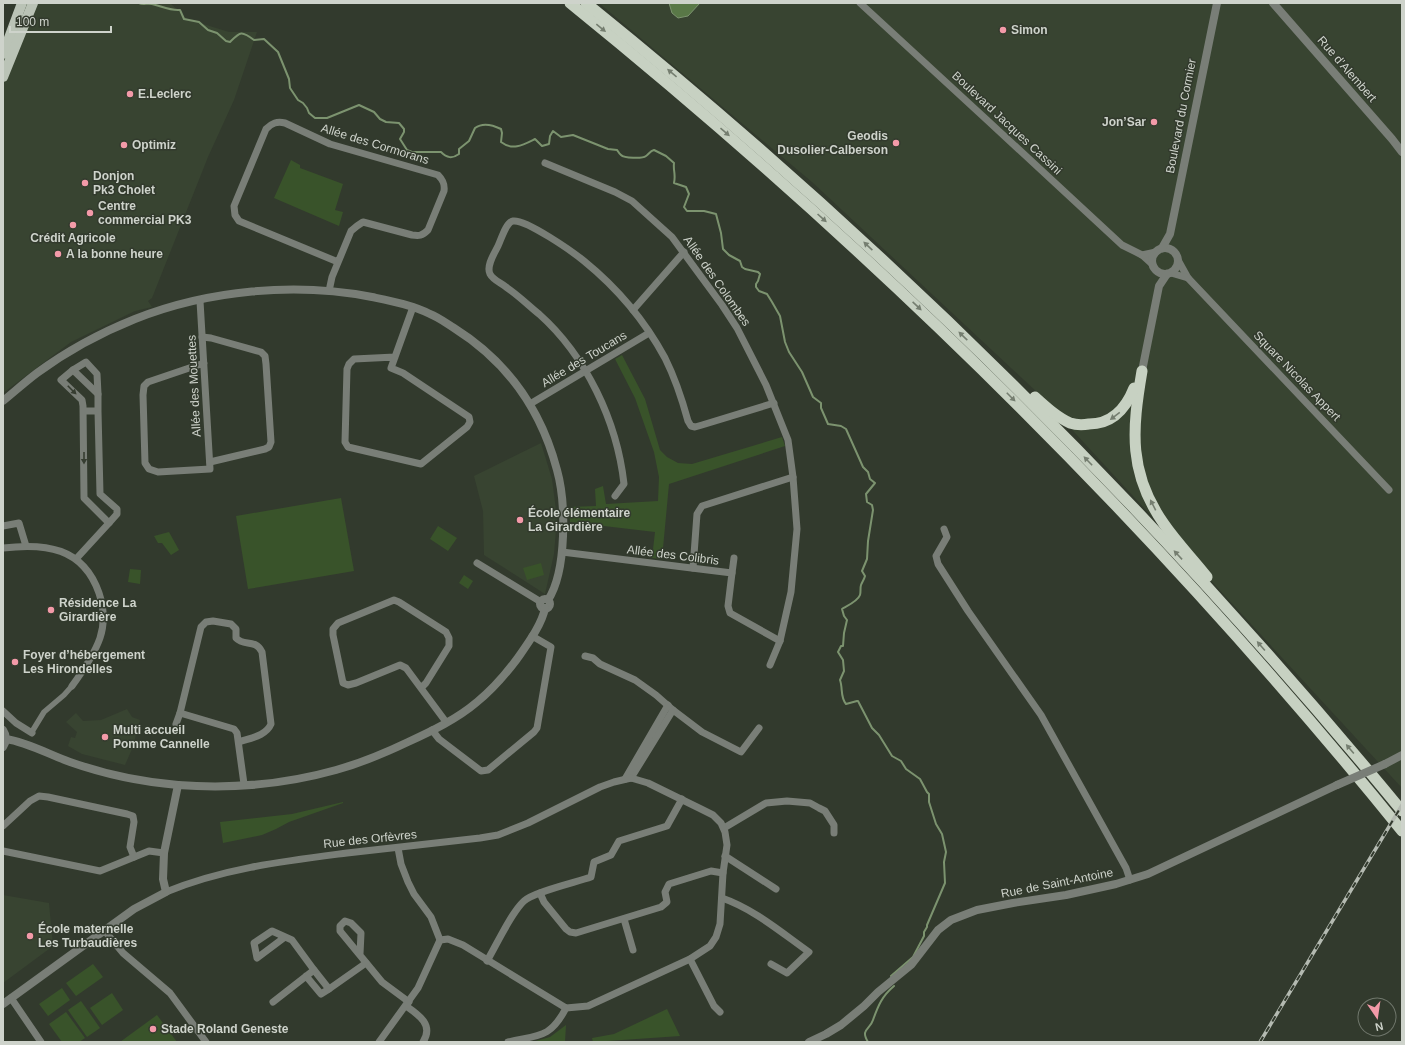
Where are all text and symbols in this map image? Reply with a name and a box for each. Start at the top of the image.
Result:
scale bar [10,8,111,34]
text: 100 m [16,15,49,29]
one-way arrow [595,23,606,32]
place label: Simon [1011,23,1048,37]
marker: Simon [998,25,1008,35]
street label: Rue d’Alembert [1315,33,1380,105]
street label: Boulevard du Cormier [1163,57,1199,175]
one-way arrow [666,69,677,78]
street label: Boulevard Jacques Cassini [949,69,1065,177]
place label: E.Leclerc [138,87,192,101]
marker: E.Leclerc [125,89,135,99]
place label: Jon’Sar [1102,115,1146,129]
marker: Jon’Sar [1149,117,1159,127]
street label: Allée des Cormorans [319,121,431,167]
one-way arrow [719,127,730,136]
place label: Geodis Dusolier-Calberson [777,129,888,157]
place label: Optimiz [132,138,176,152]
marker: Geodis Dusolier-Calberson [891,138,901,148]
marker: Optimiz [119,140,129,150]
place label: Donjon Pk3 Cholet [93,169,155,197]
marker: Donjon Pk3 Cholet [80,178,90,188]
place label: Centre commercial PK3 [98,199,192,227]
marker: Centre commercial PK3 [85,208,95,218]
one-way arrow [817,213,827,222]
marker: Crédit Agricole [68,220,78,230]
place label: Crédit Agricole [30,231,116,245]
street label: Allée des Colombes [681,233,753,329]
one-way arrow [863,242,874,251]
place label: A la bonne heure [66,247,163,261]
marker: A la bonne heure [53,249,63,259]
one-way arrow [912,301,922,311]
street label: Allée des Toucans [539,328,629,390]
street label: Square Nicolas Appert [1250,328,1344,424]
one-way arrow [958,331,968,340]
street label: Allée des Mouettes [184,335,204,437]
one-way arrow [67,385,77,395]
one-way arrow [1006,392,1016,402]
one-way arrow [1109,411,1120,420]
one-way arrow [81,452,87,465]
one-way arrow [1084,456,1093,466]
one-way arrow [1149,499,1156,511]
place label: École élémentaire La Girardière [528,505,630,534]
marker: École élémentaire La Girardière [515,515,525,525]
street label: Allée des Colibris [626,542,720,568]
one-way arrow [1173,550,1183,560]
place label: Résidence La Girardière [59,596,137,624]
marker: Résidence La Girardière [46,605,56,615]
one-way arrow [1256,641,1266,651]
place label: Foyer d’hébergement Les Hirondelles [23,648,145,676]
marker: Foyer d’hébergement Les Hirondelles [10,657,20,667]
place label: Multi accueil Pomme Cannelle [113,723,210,751]
marker: Multi accueil Pomme Cannelle [100,732,110,742]
one-way arrow [1346,745,1355,754]
street label: Rue des Orfèvres [323,827,417,851]
street label: Rue de Saint-Antoine [1000,865,1115,901]
place label: École maternelle Les Turbaudières [38,921,137,950]
marker: École maternelle Les Turbaudières [25,931,35,941]
north arrow [1357,997,1397,1037]
text: N [1374,1020,1384,1033]
place label: Stade Roland Geneste [161,1022,289,1036]
marker: Stade Roland Geneste [148,1024,158,1034]

